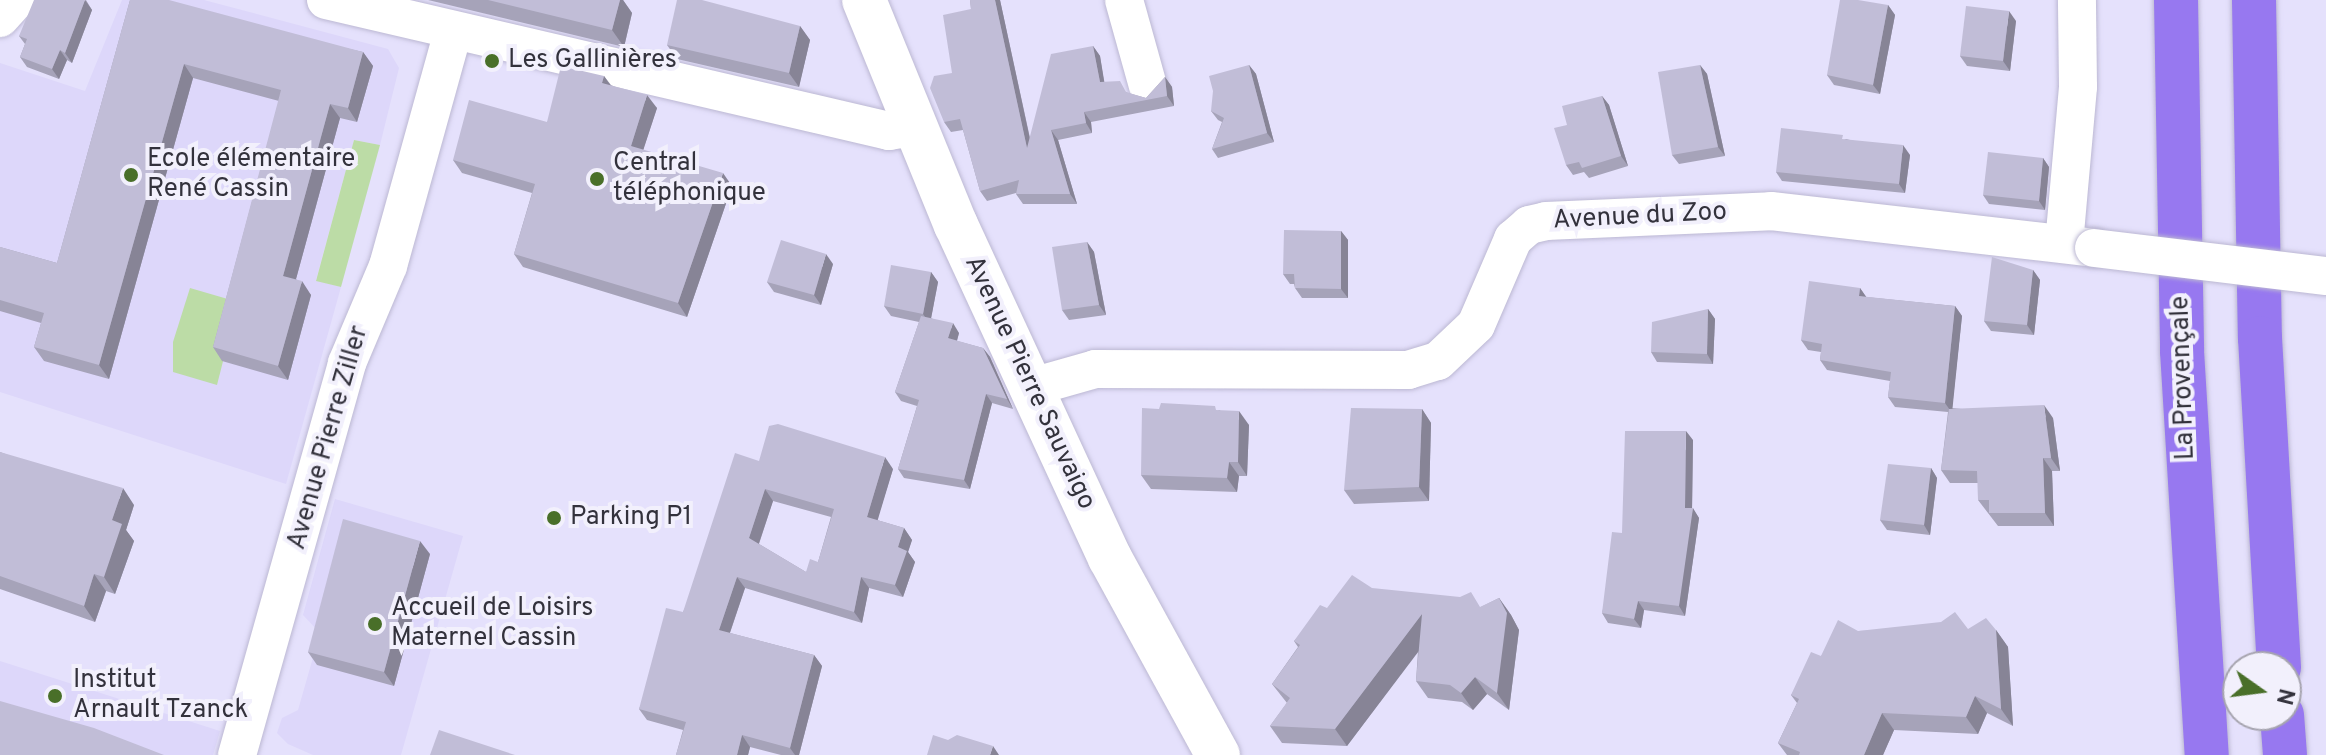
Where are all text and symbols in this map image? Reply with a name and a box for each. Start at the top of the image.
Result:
place label: Les Gallinières [508,45,677,77]
marker: Les Gallinières [483,52,501,70]
place label: Ecole élémentaire René Cassin [147,144,355,206]
place label: Central téléphonique [613,148,766,210]
marker: Ecole élémentaire René Cassin [122,166,140,184]
marker: Central téléphonique [588,170,606,188]
street label: Avenue du Zoo [1552,197,1728,237]
street label: Avenue Pierre Sauvaigo [957,251,1101,515]
street label: La Provençale [2166,295,2202,461]
street label: Avenue Pierre Ziller [282,323,376,553]
place label: Parking P1 [570,502,692,534]
marker: Parking P1 [545,509,563,527]
place label: Accueil de Loisirs Maternel Cassin [391,593,594,654]
marker: Accueil de Loisirs Maternel Cassin [366,615,384,633]
north arrow [2222,651,2302,731]
place label: Institut Arnault Tzanck [73,665,249,726]
marker: Institut Arnault Tzanck [44,685,66,707]
text: N [2269,686,2299,707]

